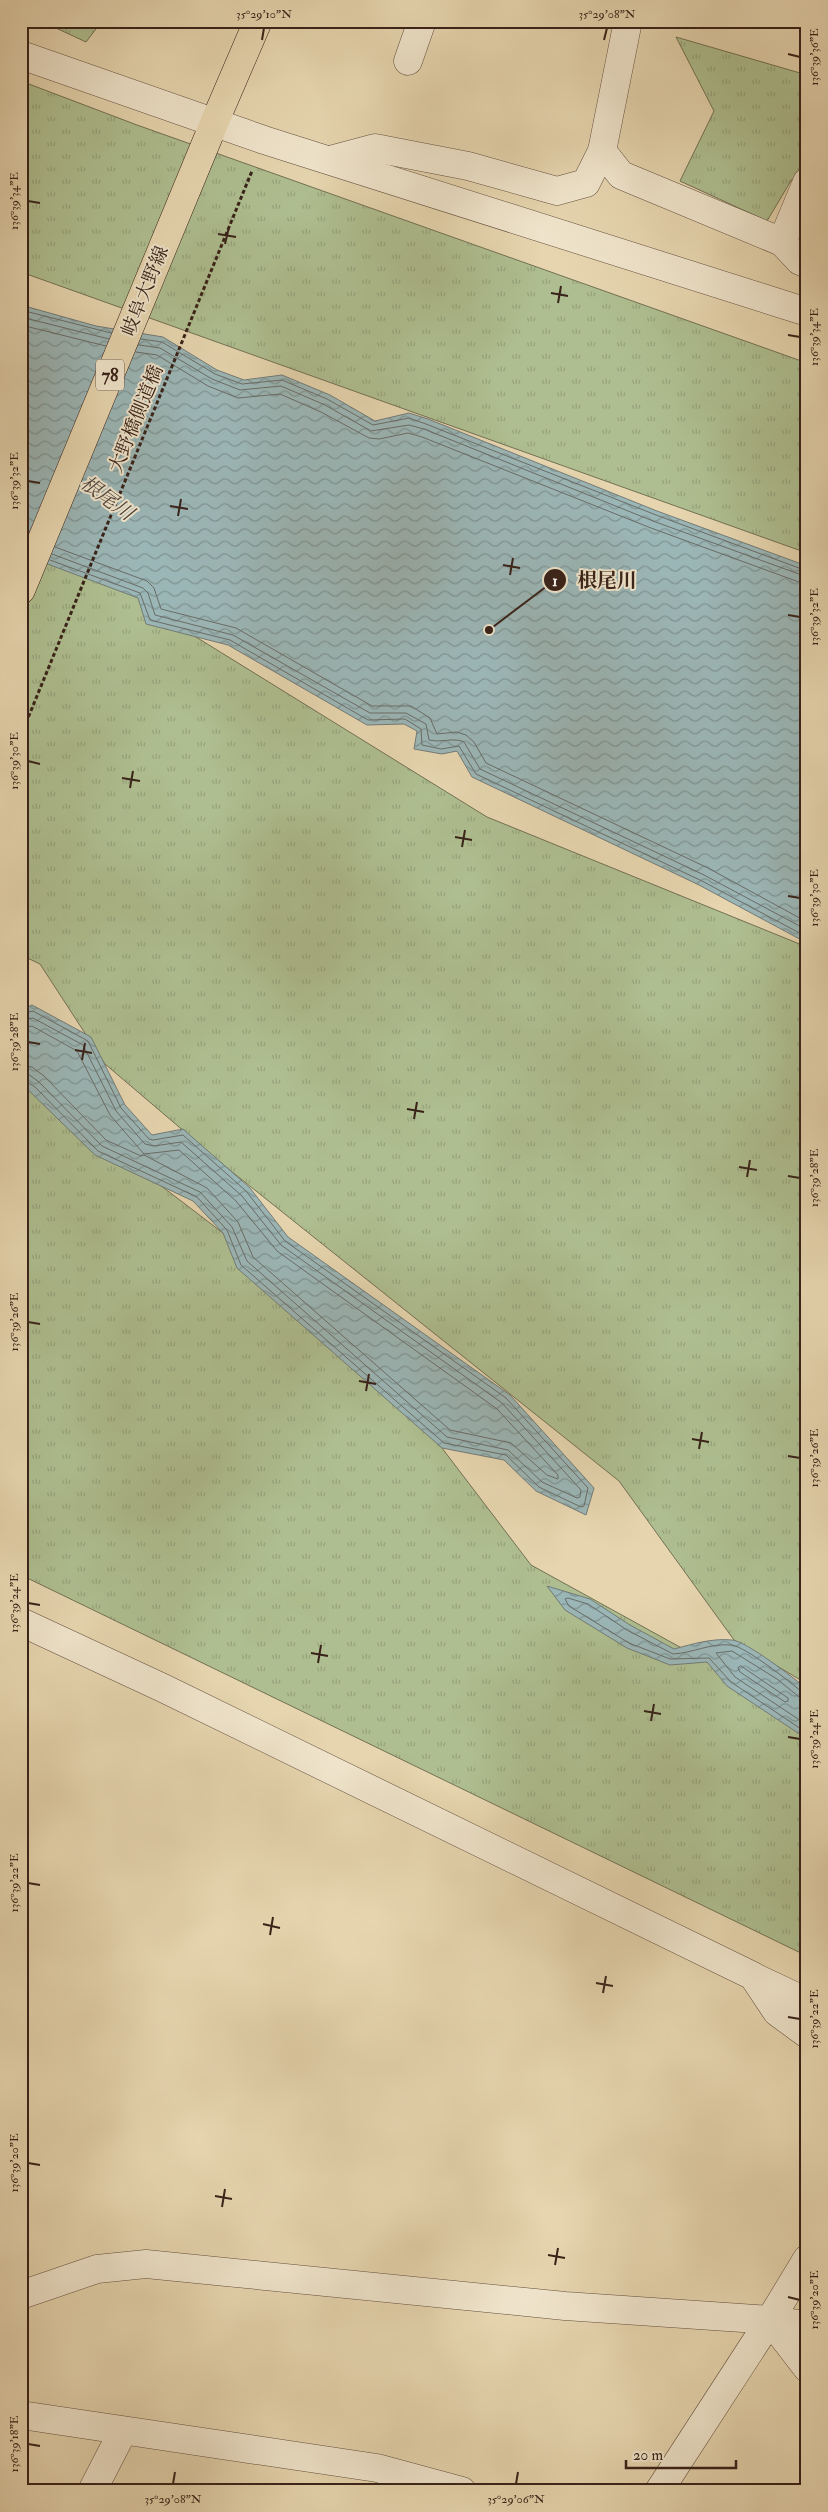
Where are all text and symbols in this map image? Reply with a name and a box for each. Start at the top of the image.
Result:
text: 35°29'10"N [236,7,292,22]
text: 35°29'08"N [578,7,636,22]
text: 136°39'36"E [807,28,822,86]
text: 136°39'34"E [7,172,22,230]
street label: 岐阜大野線 [116,242,174,340]
text: 136°39'34"E [807,308,822,366]
road number: 78 [96,360,124,390]
street label: 大野橋側道橋 [104,362,168,476]
text: 136°39'32"E [7,452,22,510]
water label: 根尾川 [75,470,140,527]
callout: 根尾川 [542,563,647,598]
text: 根尾川 [577,568,637,593]
text: 1 [552,572,558,591]
text: 136°39'32"E [807,588,822,646]
text: 136°39'30"E [7,732,22,790]
text: 136°39'30"E [807,869,822,927]
text: 136°39'28"E [7,1012,22,1071]
text: 136°39'28"E [807,1148,822,1207]
text: 136°39'26"E [7,1292,22,1352]
text: 136°39'26"E [807,1428,822,1488]
text: 136°39'24"E [7,1573,22,1633]
text: 136°39'24"E [807,1709,822,1769]
text: 136°39'22"E [7,1853,22,1913]
text: 136°39'22"E [807,1989,822,2049]
text: 136°39'20"E [7,2133,22,2193]
text: 136°39'20"E [807,2270,822,2330]
text: 136°39'18"E [7,2415,22,2472]
scale bar [626,2437,736,2469]
text: 20 m [633,2446,663,2465]
text: 35°29'08"N [144,2492,202,2507]
text: 35°29'06"N [487,2492,545,2507]

